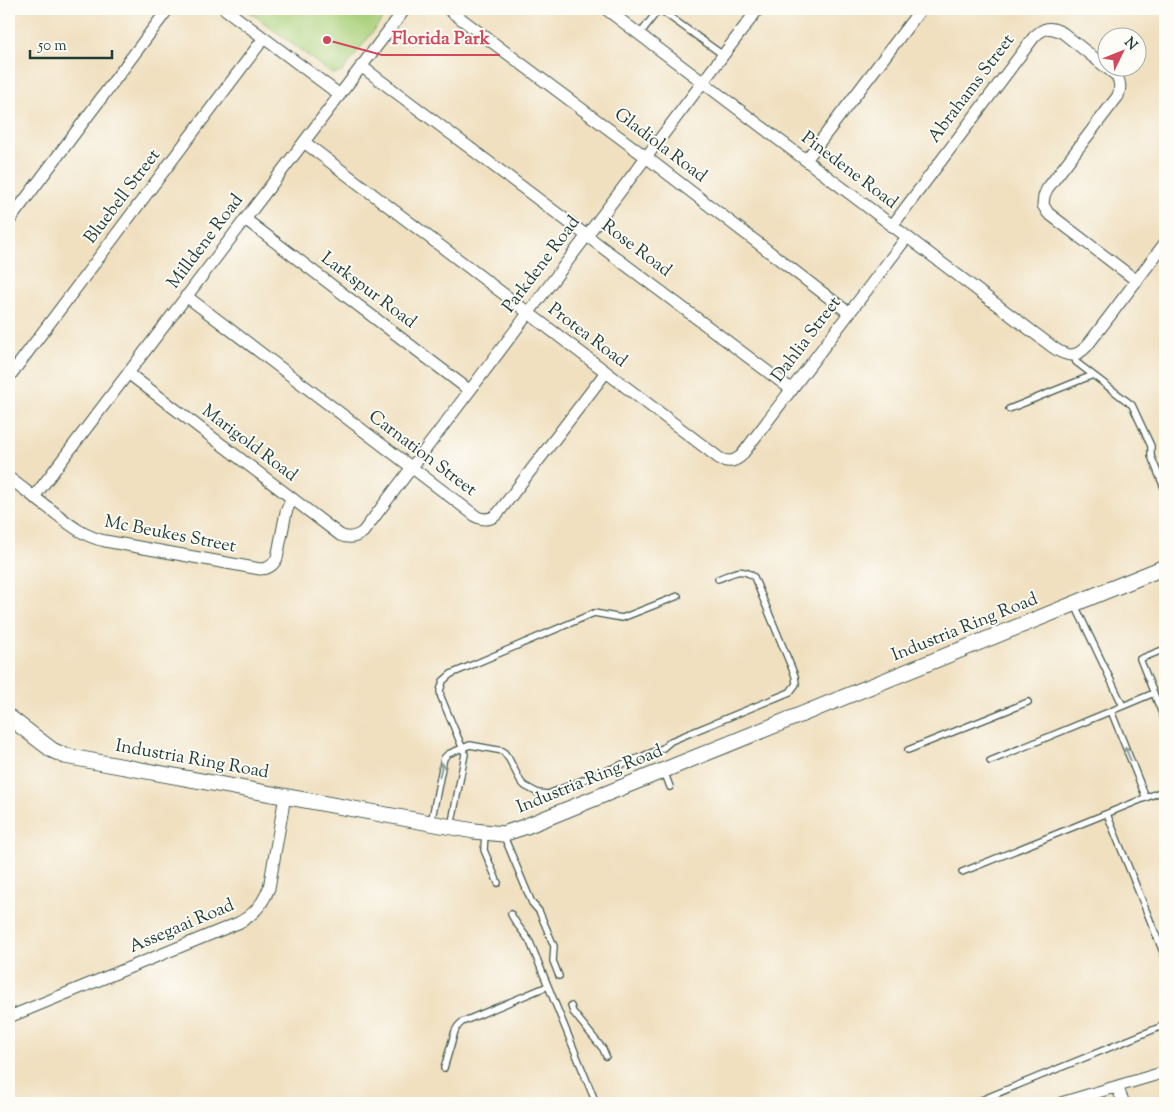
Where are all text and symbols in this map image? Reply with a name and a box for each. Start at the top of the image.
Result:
callout: Florida Park [382,21,500,55]
text: Florida Park [392,26,491,53]
scale bar [30,28,112,60]
north arrow [1096,28,1146,78]
street label: Abrahams Street [922,29,1022,149]
text: N [1119,34,1141,55]
text: 50 m [37,36,67,57]
street label: Gladiola Road [608,102,712,190]
street label: Pinedene Road [795,126,903,216]
street label: Bluebell Street [79,144,167,250]
street label: Milldene Road [162,189,250,295]
street label: Parkdene Road [497,211,587,319]
street label: Rose Road [595,214,677,284]
street label: Larkspur Road [315,246,421,336]
street label: Dahlia Street [766,291,848,389]
street label: Protea Road [542,297,632,375]
street label: Marigold Road [196,399,302,489]
street label: Carnation Street [362,405,482,503]
street label: Mc Beukes Street [102,509,238,561]
street label: Industria Ring Road [888,587,1042,669]
street label: Industria Ring Road [113,734,271,786]
street label: Industria Ring Road [513,739,667,821]
one-way arrow [1123,747,1133,762]
one-way arrow [437,762,446,778]
street label: Assegaai Road [125,893,239,961]

